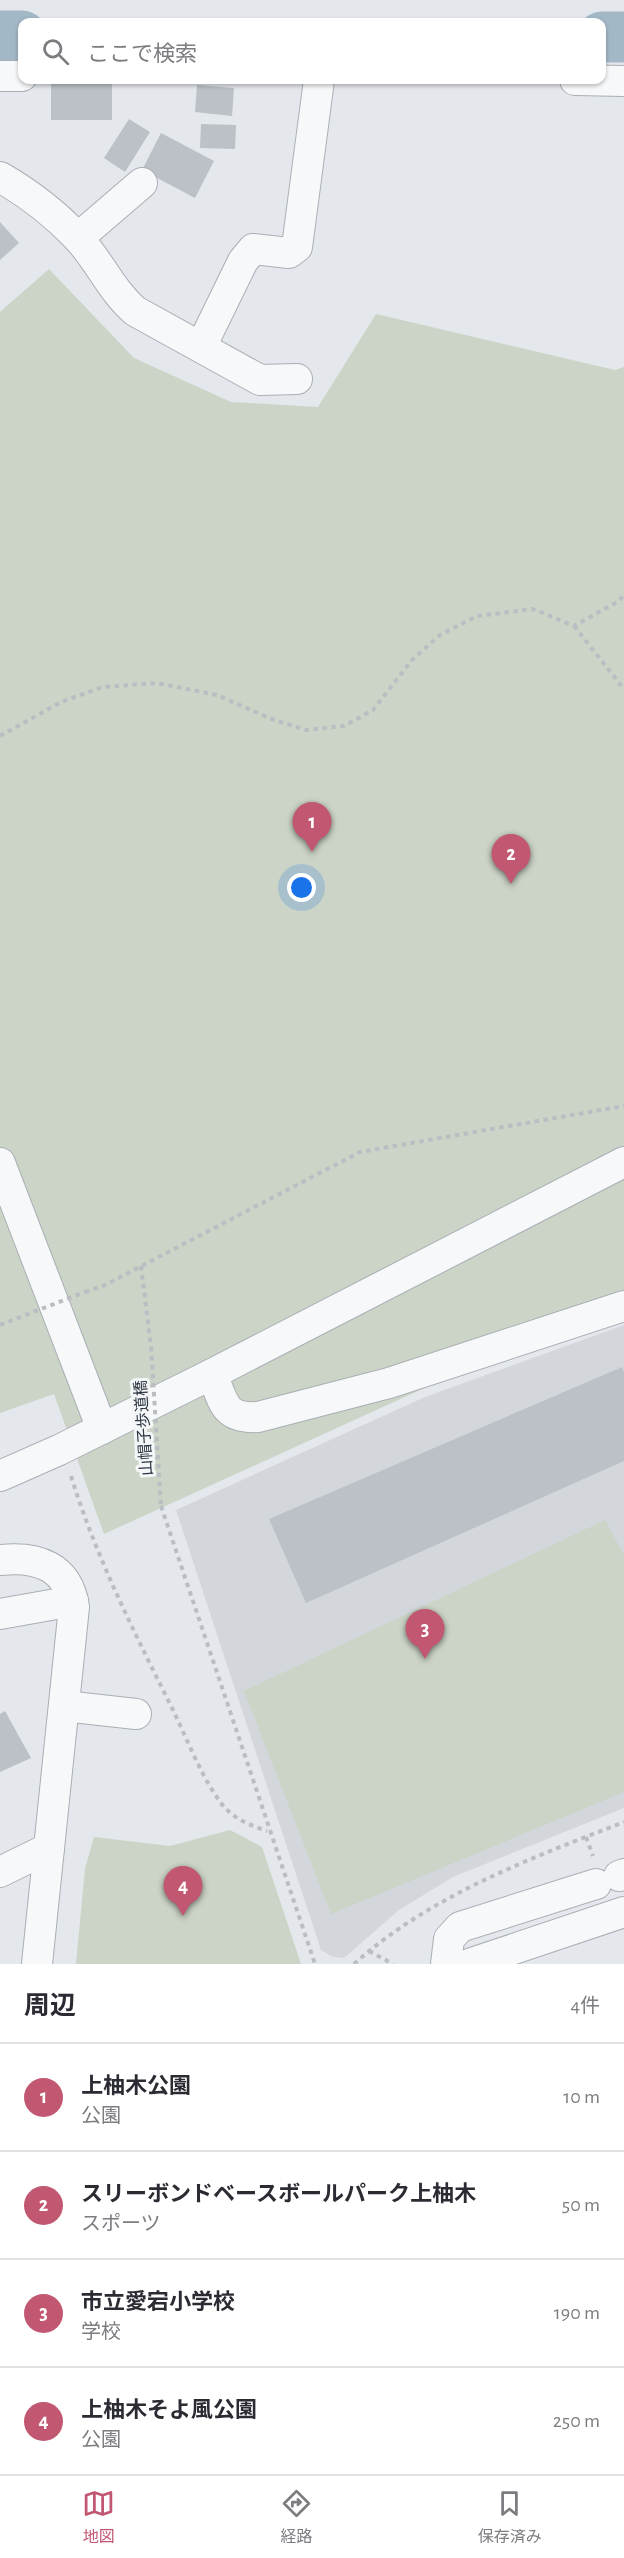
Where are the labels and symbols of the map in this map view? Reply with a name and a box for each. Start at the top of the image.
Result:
pin: 1 [292,802,332,852]
pin: 2 [492,834,530,884]
your location [287,873,316,902]
street label: 山帽子歩道橋 [132,1380,155,1477]
pin: 3 [406,1610,444,1659]
pin: 4 [164,1866,202,1916]

